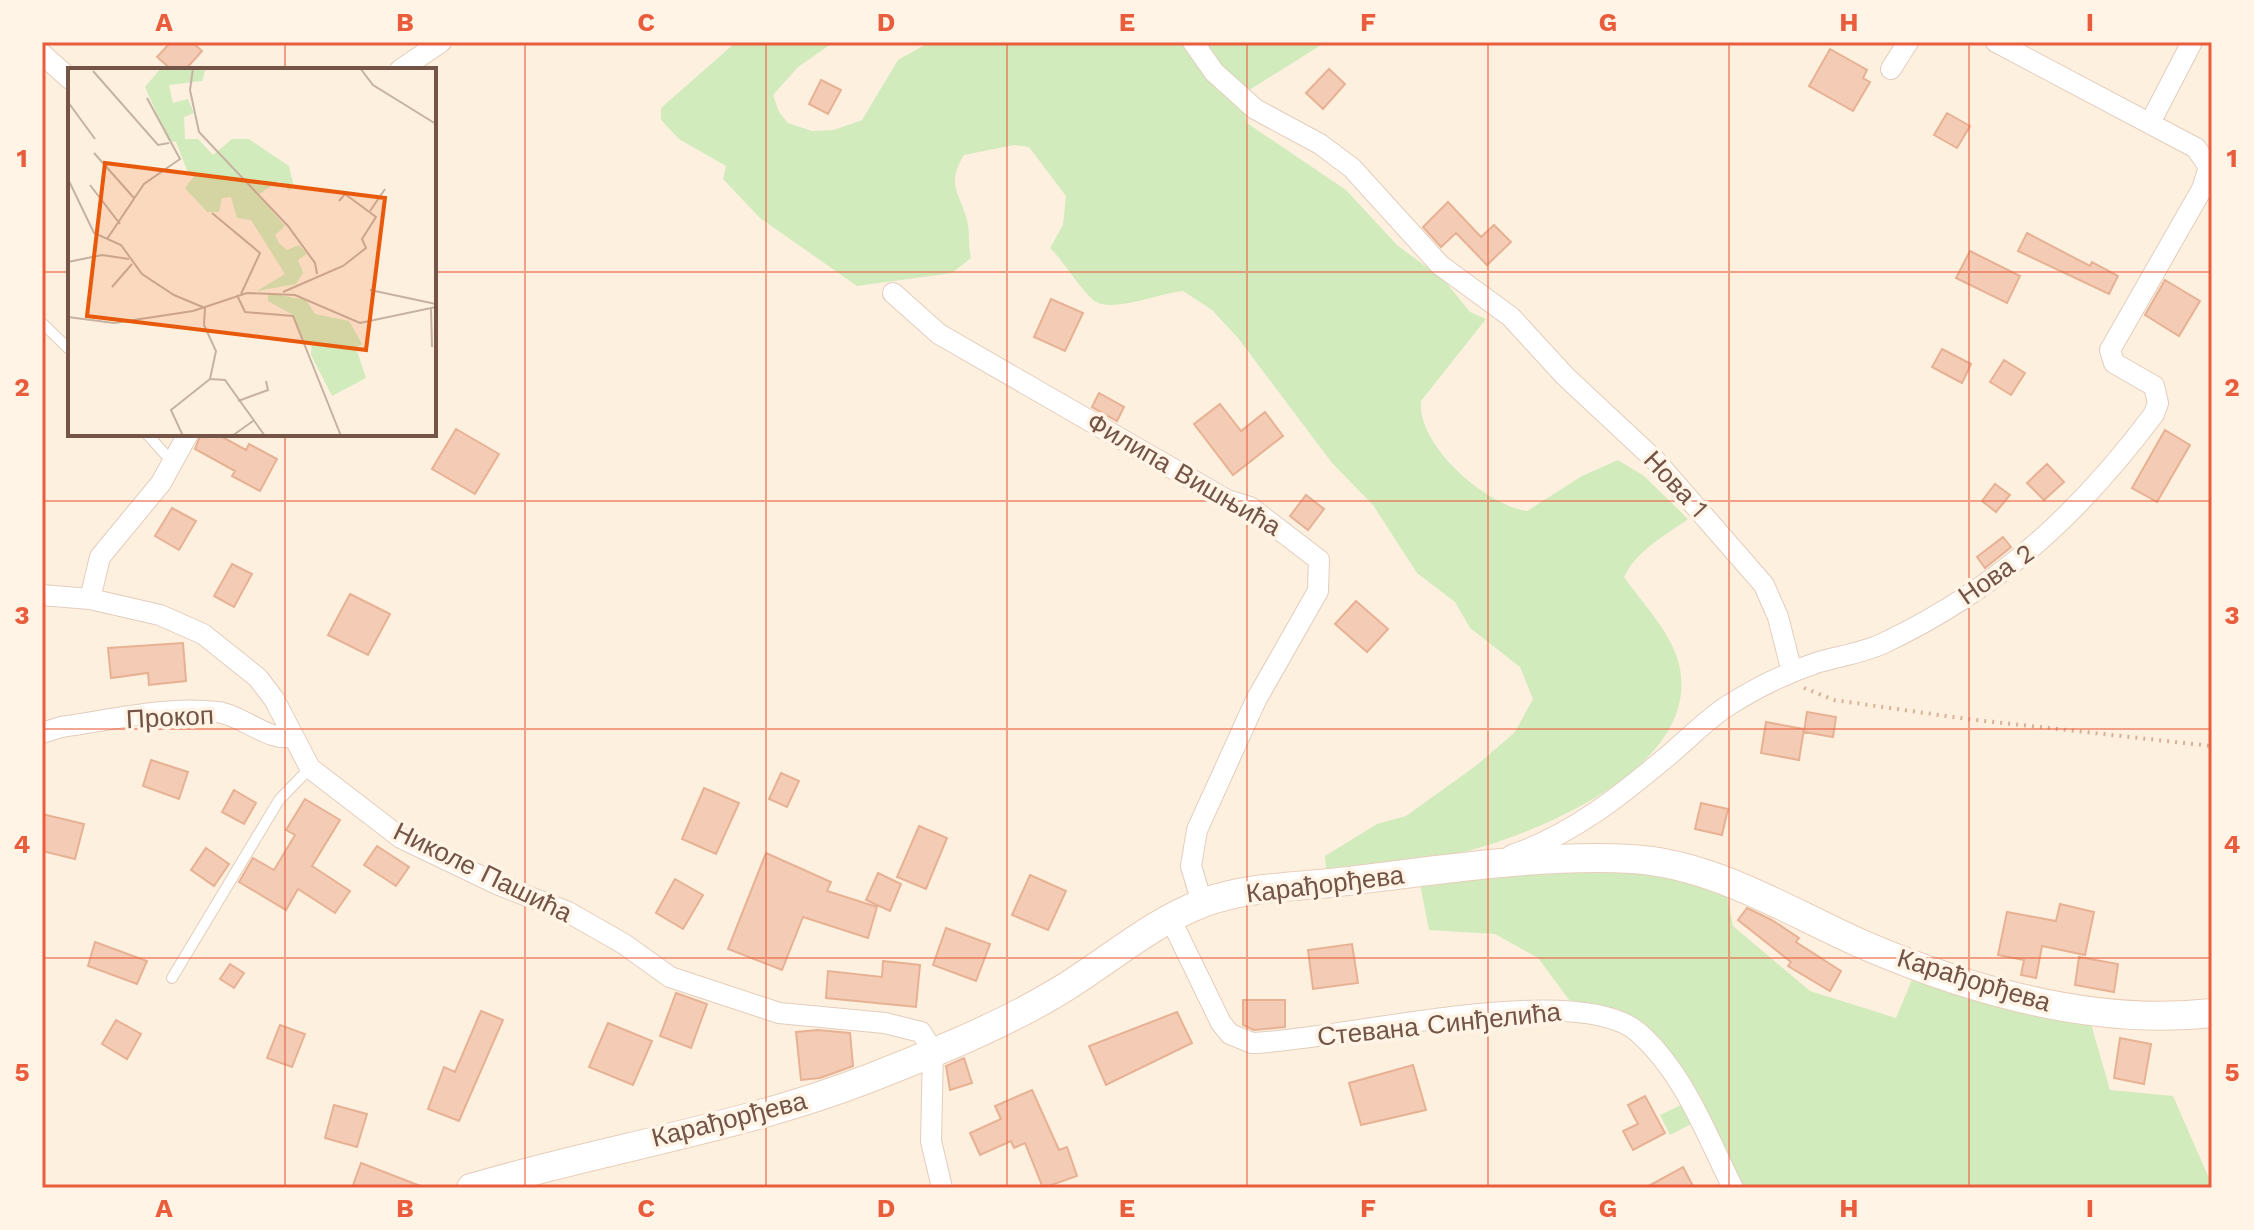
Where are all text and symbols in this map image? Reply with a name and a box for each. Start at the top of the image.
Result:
text: A [155,7,173,37]
text: B [396,7,414,37]
text: C [637,7,655,37]
text: D [877,7,895,37]
text: E [1119,7,1135,37]
text: F [1360,7,1376,37]
text: G [1599,7,1617,37]
text: H [1839,7,1859,37]
text: I [2086,7,2094,37]
inset map [68,68,436,436]
text: 1 [16,143,28,173]
text: 1 [2226,143,2238,173]
text: 2 [14,372,30,402]
text: 2 [2224,372,2240,402]
street label: Филипа Вишњића [1082,406,1287,542]
street label: Нова 1 [1638,445,1714,523]
street label: Нова 2 [1952,537,2040,611]
text: 3 [14,600,30,630]
text: 3 [2224,600,2240,630]
street label: Прокоп [125,700,215,734]
street label: Николе Пашића [389,816,578,928]
text: 4 [14,829,31,859]
text: 4 [2224,829,2241,859]
street label: Карађорђева [1244,859,1406,909]
street label: Карађорђева [1894,942,2055,1018]
street label: Стевана Синђелића [1316,996,1563,1052]
text: 5 [14,1057,30,1087]
text: 5 [2224,1057,2240,1087]
street label: Карађорђева [648,1085,810,1153]
text: A [155,1193,173,1223]
text: B [396,1193,414,1223]
text: C [637,1193,655,1223]
text: D [877,1193,895,1223]
text: E [1119,1193,1135,1223]
text: F [1360,1193,1376,1223]
text: G [1599,1193,1617,1223]
text: H [1839,1193,1859,1223]
text: I [2086,1193,2094,1223]

